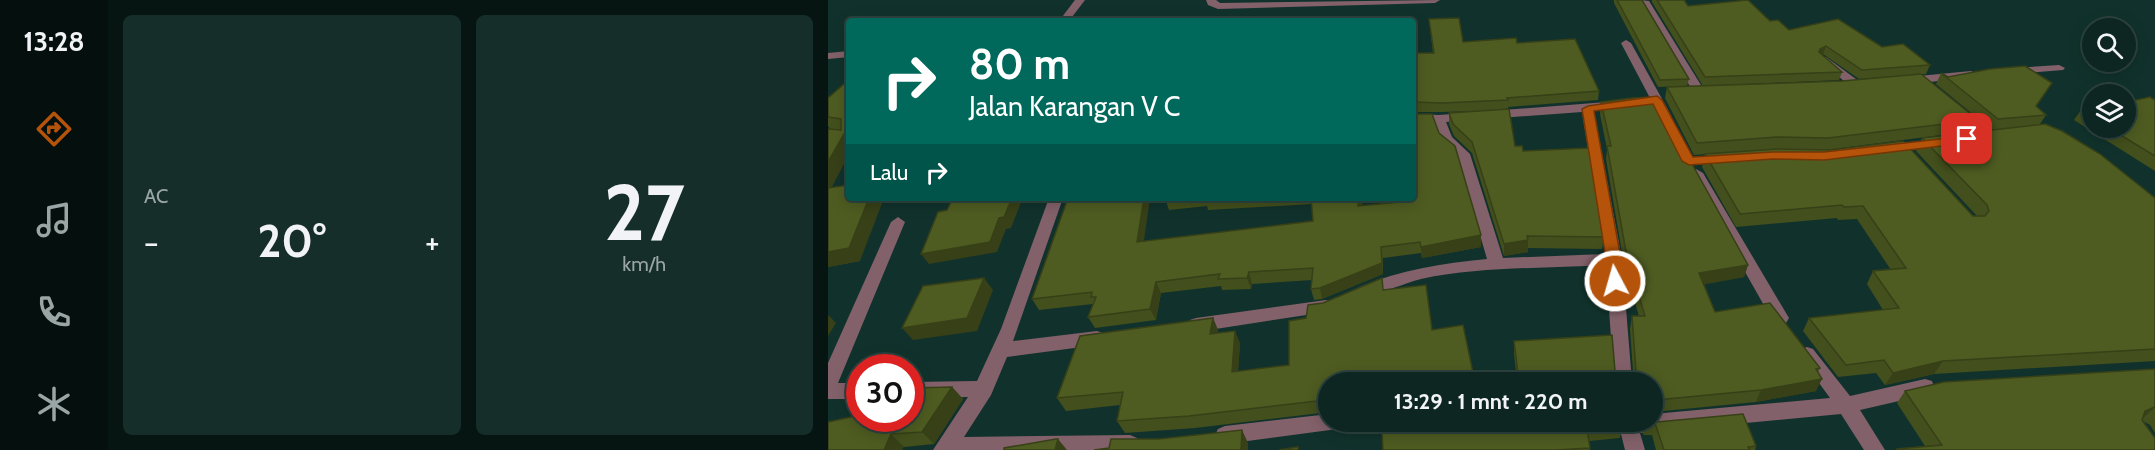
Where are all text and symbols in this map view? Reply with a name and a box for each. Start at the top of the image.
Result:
map controls [2082,18,2136,138]
button: search [2082,18,2136,72]
text: 13:28 [23,25,85,58]
text: 80 m [969,38,1070,90]
icon: right [870,42,948,120]
button: layers [2082,84,2136,138]
text: Jalan Karangan V C [969,90,1180,123]
icon: directions [33,108,75,150]
pin [1941,113,1992,164]
icon: arrive [1950,122,1983,155]
icon: right [920,156,953,189]
text: Lalu [870,159,908,186]
text: 27 [604,165,685,260]
text: AC [144,184,168,208]
icon: music [33,199,75,241]
text: 20° [257,214,326,268]
text: − [144,222,159,262]
text: + [425,222,440,262]
position arrow [1583,249,1647,313]
text: km/h [622,252,666,276]
icon: phone [33,291,75,333]
speed limit sign: 30 [846,354,924,432]
icon: climate [33,383,75,425]
text: 13:29 · 1 mnt · 220 m [1394,388,1587,415]

